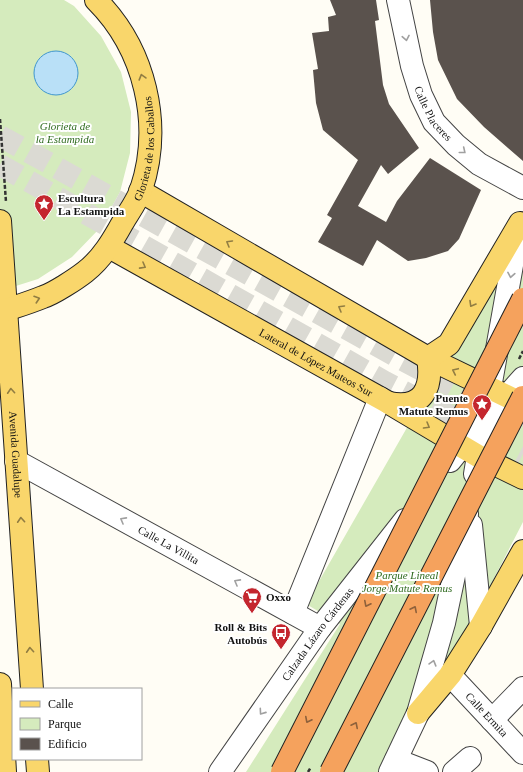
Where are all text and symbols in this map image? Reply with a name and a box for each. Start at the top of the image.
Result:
one-way arrow [401,35,410,41]
one-way arrow [138,74,147,81]
street label: Calle Placeres [413,84,455,143]
street label: Glorieta de los Caballos [131,95,156,203]
park label: Glorieta de la Estampida [36,120,95,145]
one-way arrow [459,146,466,153]
place label: Escultura La Estampida [58,192,125,217]
place icon: Escultura La Estampida [33,193,55,221]
one-way arrow [226,240,233,247]
one-way arrow [139,261,146,269]
one-way arrow [507,272,515,278]
one-way arrow [34,295,41,304]
one-way arrow [469,300,476,307]
one-way arrow [338,306,345,313]
street label: Lateral de López Mateos Sur [257,326,375,399]
one-way arrow [451,368,459,376]
one-way arrow [6,388,15,394]
place label: Puente Matute Remus [399,392,469,417]
place icon: Puente Matute Remus [471,393,493,421]
street label: Avenida Guadalupe [7,411,25,498]
one-way arrow [423,421,430,428]
one-way arrow [16,517,25,523]
one-way arrow [120,517,127,525]
street label: Calle La Villita [136,523,201,566]
park label: Parque Lineal Jorge Matute Remus [362,569,452,594]
one-way arrow [234,580,241,587]
street label: Calzada Lázaro Cárdenas [279,585,356,683]
supermarket icon: Oxxo [241,586,263,614]
place label: Oxxo [266,591,292,603]
one-way arrow [364,600,372,607]
one-way arrow [409,606,417,613]
place label: Roll & Bits Autobús [214,621,268,646]
bus stop icon: Roll & Bits Autobús [270,622,292,650]
one-way arrow [25,647,34,653]
one-way arrow [428,659,437,666]
legend [12,688,142,760]
street label: Calle Ermita [463,690,510,739]
text: Calle [48,697,73,711]
one-way arrow [259,708,267,715]
one-way arrow [306,715,313,723]
text: Parque [48,717,81,731]
one-way arrow [350,722,358,729]
text: Edificio [48,737,87,751]

